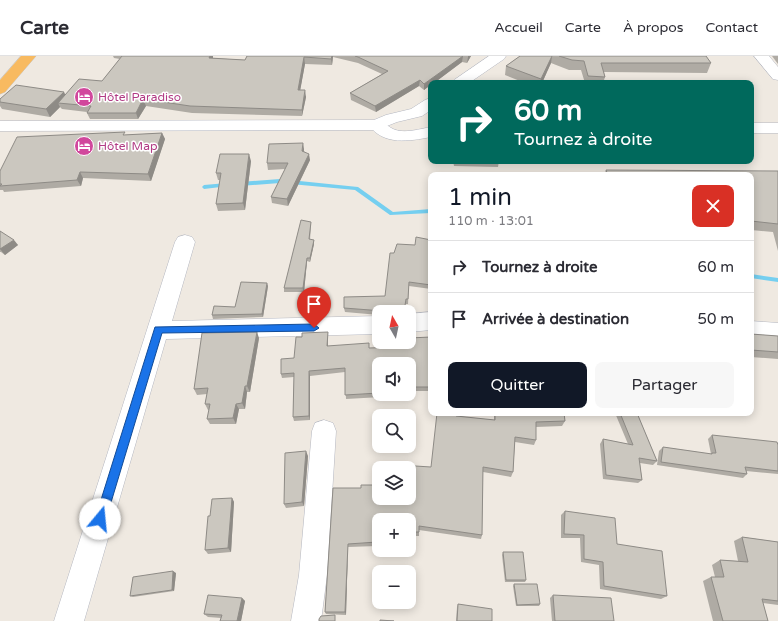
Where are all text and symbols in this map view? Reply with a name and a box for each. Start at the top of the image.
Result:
text: Carte [20,17,69,39]
text: Accueil [494,19,543,36]
text: Carte [565,19,601,36]
text: À propos [623,19,684,36]
text: Contact [706,19,758,36]
hotel icon: Hôtel Paradiso [73,86,95,108]
place label: Hôtel Paradiso [98,90,181,104]
text: 60 m [514,94,582,128]
icon: right [448,96,500,148]
text: Tournez à droite [514,128,653,150]
hotel icon: Hôtel Map [73,135,95,157]
place label: Hôtel Map [98,139,157,153]
text: 1 min [448,183,512,212]
button: close [692,185,734,227]
text: 110 m · 13:01 [448,213,534,229]
icon: right [448,256,470,278]
text: Tournez à droite [482,258,597,276]
text: 60 m [697,258,734,276]
pin [297,287,331,328]
icon: arrive [303,293,325,315]
north arrow [372,305,416,349]
map controls [372,305,416,609]
icon: arrive [448,308,470,330]
text: Arrivée à destination [482,310,629,328]
text: 50 m [697,310,734,328]
button: sound [372,357,416,401]
button: Quitter [448,362,587,408]
button: Partager [595,362,734,408]
button: search [372,409,416,453]
button: layers [372,461,416,505]
position arrow [79,498,121,540]
button: + [372,513,416,557]
button: − [372,565,416,609]

